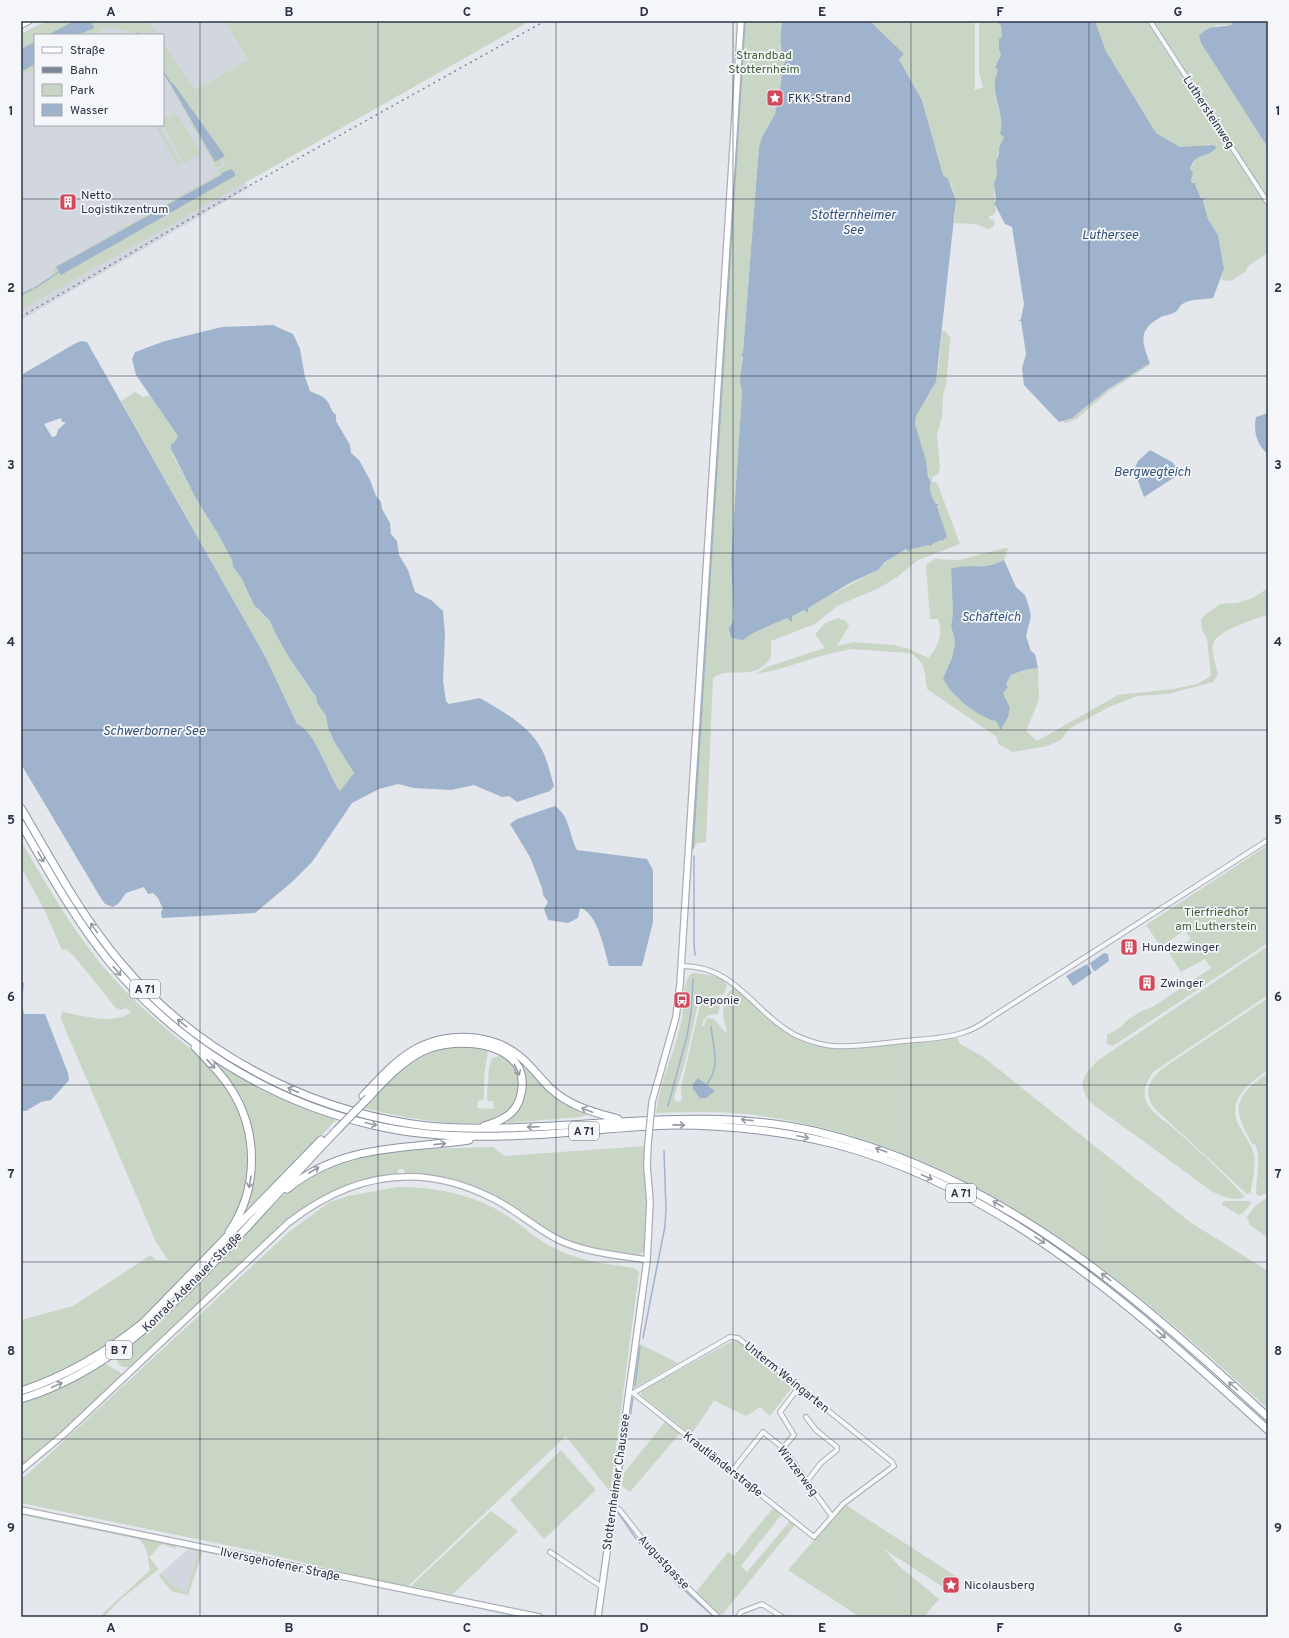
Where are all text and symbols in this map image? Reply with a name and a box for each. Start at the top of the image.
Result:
text: A [106,5,116,21]
text: B [285,5,294,21]
text: C [463,5,471,21]
text: D [639,5,649,21]
text: E [818,5,826,21]
text: F [996,5,1004,21]
text: G [1174,5,1183,21]
legend [34,34,164,126]
text: Straße [70,43,105,59]
park label: Strandbad Stotternheim [728,48,800,78]
text: Bahn [70,63,98,79]
street label: Luthersteinweg [1179,73,1238,152]
text: Park [70,83,95,99]
place icon: FKK-Strand [765,88,785,108]
place label: FKK-Strand [788,91,851,107]
text: Wasser [70,103,109,119]
text: 1 [8,104,14,120]
text: 1 [1275,104,1281,120]
place label: Netto Logistikzentrum [81,188,168,218]
building icon: Netto Logistikzentrum [58,192,78,212]
water label: Stotternheimer See [810,208,897,239]
water label: Luthersee [1082,228,1138,244]
text: 2 [7,281,15,297]
text: 2 [1274,281,1282,297]
text: 3 [7,458,15,474]
text: 3 [1274,458,1282,474]
water label: Bergwegteich [1114,465,1191,481]
water label: Schafteich [961,610,1021,626]
text: 4 [7,635,15,651]
text: 4 [1274,635,1282,651]
water label: Schwerborner See [103,724,205,740]
text: 5 [7,813,15,829]
text: 5 [1274,813,1282,829]
one-way arrow [37,851,45,863]
park label: Tierfriedhof am Lutherstein [1175,905,1257,935]
one-way arrow [90,923,98,934]
building icon: Hundezwinger [1119,937,1139,957]
place label: Hundezwinger [1142,940,1220,956]
one-way arrow [112,965,121,976]
building icon: Zwinger [1137,973,1157,993]
place label: Zwinger [1160,976,1204,992]
road number: A 71 [130,980,160,998]
text: 6 [7,990,15,1006]
bus stop icon: Deponie [672,990,692,1010]
text: 6 [1274,990,1282,1006]
place label: Deponie [695,993,740,1009]
one-way arrow [177,1019,188,1027]
one-way arrow [206,1059,215,1069]
one-way arrow [514,1064,521,1076]
one-way arrow [288,1086,300,1093]
one-way arrow [581,1105,593,1113]
one-way arrow [741,1117,754,1124]
one-way arrow [364,1121,377,1129]
one-way arrow [672,1121,685,1129]
road number: A 71 [569,1122,599,1140]
one-way arrow [527,1123,540,1130]
one-way arrow [796,1134,809,1142]
one-way arrow [433,1140,446,1148]
one-way arrow [875,1145,887,1153]
one-way arrow [308,1166,320,1174]
text: 7 [8,1167,15,1183]
text: 7 [1275,1167,1282,1183]
one-way arrow [920,1173,932,1181]
one-way arrow [245,1175,253,1188]
road number: A 71 [946,1184,976,1202]
one-way arrow [992,1200,1004,1208]
street label: Konrad-Adenauer-Straße [139,1229,246,1336]
one-way arrow [1034,1236,1045,1244]
one-way arrow [1101,1272,1112,1281]
one-way arrow [1156,1329,1166,1338]
street label: Unterm Weingarten [740,1338,832,1417]
road number: B 7 [106,1341,132,1359]
text: 8 [7,1344,15,1360]
text: 8 [1274,1344,1282,1360]
one-way arrow [51,1381,63,1388]
one-way arrow [1228,1381,1238,1390]
street label: Stotternheimer Chaussee [599,1413,634,1551]
street label: Krautländerstraße [679,1429,766,1501]
street label: Winzerweg [773,1443,821,1500]
text: 9 [7,1521,15,1537]
text: 9 [1274,1521,1282,1537]
street label: Augustgasse [634,1532,693,1593]
street label: Ilversgehofener Straße [218,1544,341,1586]
place icon: Nicolausberg [941,1575,961,1595]
place label: Nicolausberg [964,1578,1035,1594]
text: A [106,1621,116,1637]
text: B [285,1621,294,1637]
text: C [463,1621,471,1637]
text: D [639,1621,649,1637]
text: E [818,1621,826,1637]
text: F [996,1621,1004,1637]
text: G [1174,1621,1183,1637]

